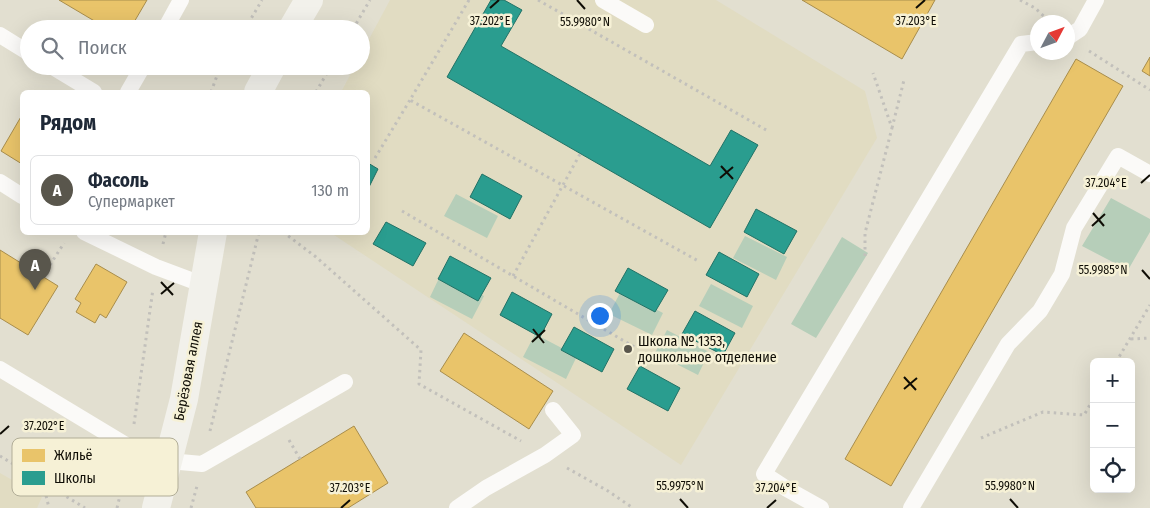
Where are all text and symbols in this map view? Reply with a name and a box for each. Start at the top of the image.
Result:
text: 37.202°E [470,14,511,28]
text: 37.203°E [896,14,937,28]
text: 55.9980°N [560,15,610,29]
north arrow [1030,15,1075,60]
search box [20,20,370,75]
icon: search [38,34,66,62]
text: Поиск [78,36,127,59]
text: Рядом [40,110,96,136]
text: Фасоль [88,169,149,192]
text: 37.204°E [1085,176,1127,190]
text: A [53,181,61,200]
text: 130 m [311,181,349,200]
text: Супермаркет [88,192,175,211]
pin: A [19,249,51,290]
text: 55.9985°N [1078,263,1128,277]
your location [587,303,613,329]
street label: Берёзовая аллея [171,320,206,422]
place label: Школа № 1353, дошкольное отделение [638,333,777,366]
marker: Школа № 1353, дошкольное отделение [622,343,634,355]
map controls [1090,358,1135,493]
button: + [1090,358,1135,403]
button: − [1090,403,1135,448]
text: 37.202°E [24,419,65,433]
legend [12,438,178,496]
text: Жильё [54,447,93,464]
button: locate [1090,448,1135,493]
text: Школы [54,470,96,487]
text: 55.9975°N [656,479,704,493]
text: 55.9980°N [985,479,1035,493]
text: 37.203°E [330,481,371,495]
text: 37.204°E [755,481,797,495]

